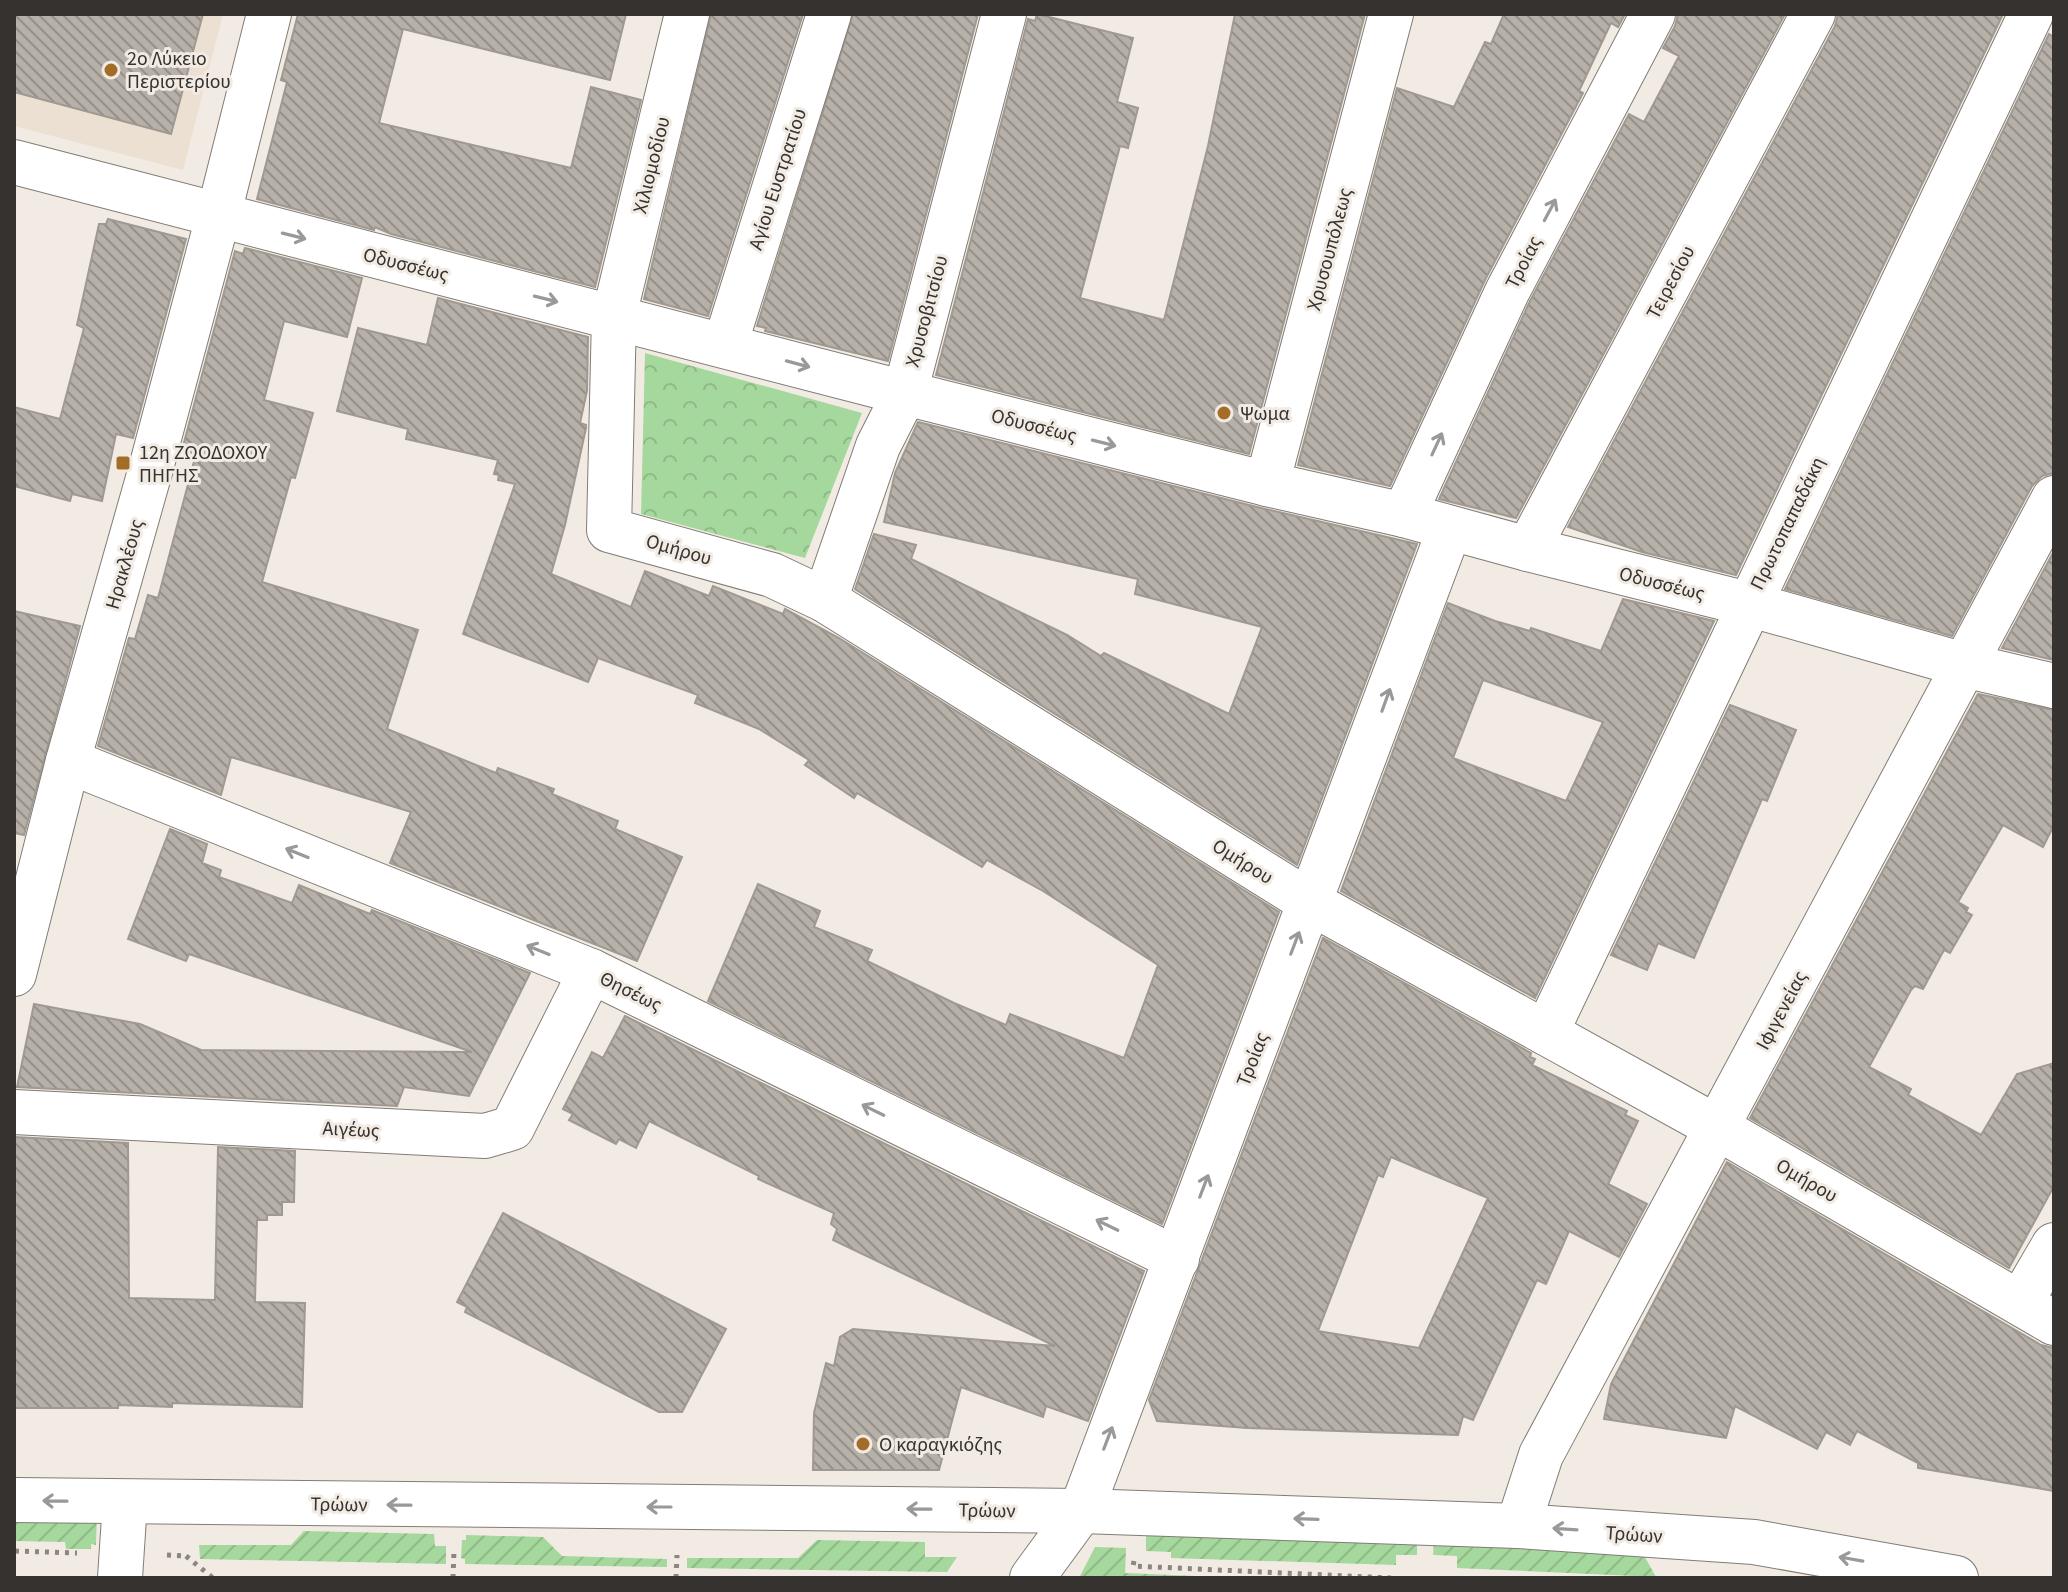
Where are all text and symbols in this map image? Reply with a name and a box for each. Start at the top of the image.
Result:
place label: 2ο Λύκειο Περιστερίου [127,45,231,96]
marker: 2ο Λύκειο Περιστερίου [102,61,120,79]
street label: Αγίου Ευστρατίου [742,105,814,254]
street label: Χιλιομοδίου [626,114,678,217]
street label: Χρυσουπόλεως [1300,184,1360,314]
one-way arrow [1542,199,1558,223]
one-way arrow [280,230,306,245]
street label: Τροίας [1499,231,1549,294]
street label: Οδυσσέως [360,241,452,289]
street label: Τειρεσίου [1640,241,1702,324]
street label: Χρυσοβιτσίου [899,252,955,370]
one-way arrow [532,293,558,308]
one-way arrow [784,358,810,373]
place label: Ψωμα [1240,400,1290,428]
street label: Οδυσσέως [988,402,1080,450]
marker: Ψωμα [1215,404,1233,422]
one-way arrow [1430,433,1445,457]
one-way arrow [1090,436,1116,451]
place label: 12η ΖΩΟΔΟΧΟΥ ΠΗΓΗΣ [139,439,268,490]
street label: Πρωτοπαπαδάκη [1744,452,1832,595]
marker: 12η ΖΩΟΔΟΧΟΥ ΠΗΓΗΣ [114,454,132,472]
street label: Ηρακλέους [99,516,151,613]
street label: Ομήρου [643,527,715,573]
street label: Οδυσσέως [1616,560,1708,608]
one-way arrow [1380,687,1395,712]
street label: Ομήρου [1207,832,1278,892]
one-way arrow [285,845,309,859]
one-way arrow [1289,931,1303,956]
one-way arrow [526,942,551,956]
street label: Θησέως [595,965,667,1019]
street label: Ιφιγενείας [1749,966,1815,1055]
street label: Τροίας [1230,1028,1276,1090]
one-way arrow [862,1102,886,1117]
street label: Αιγέως [322,1115,381,1145]
street label: Ομήρου [1770,1152,1843,1210]
one-way arrow [1198,1175,1212,1199]
one-way arrow [1095,1217,1119,1232]
one-way arrow [1102,1426,1116,1451]
place label: Ο καραγκιόζης [879,1431,1002,1459]
marker: Ο καραγκιόζης [854,1435,872,1453]
street label: Τρώων [310,1491,368,1520]
one-way arrow [42,1493,69,1508]
one-way arrow [386,1497,413,1513]
street label: Τρώων [958,1497,1016,1526]
one-way arrow [646,1499,673,1515]
one-way arrow [906,1502,933,1517]
one-way arrow [1293,1512,1320,1527]
street label: Τρώων [1604,1519,1664,1551]
one-way arrow [1552,1521,1579,1536]
one-way arrow [1839,1551,1865,1566]

